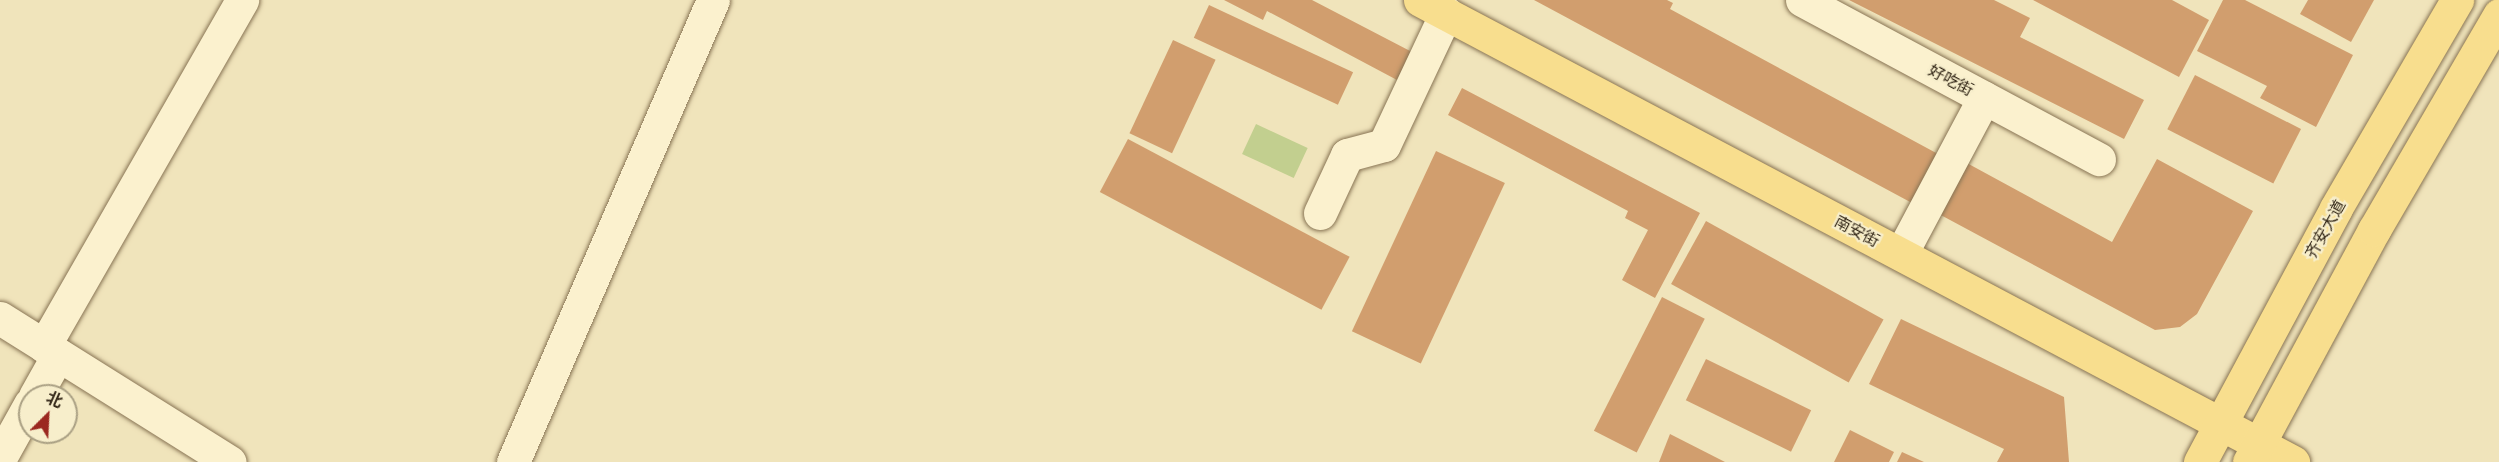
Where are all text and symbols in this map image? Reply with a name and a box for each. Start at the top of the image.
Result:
street label: 好吃街 [1925,60,1977,100]
street label: 齐安大道 [2301,196,2349,262]
street label: 南安街 [1831,211,1883,251]
north arrow [18,384,78,444]
text: 北 [43,387,66,412]

